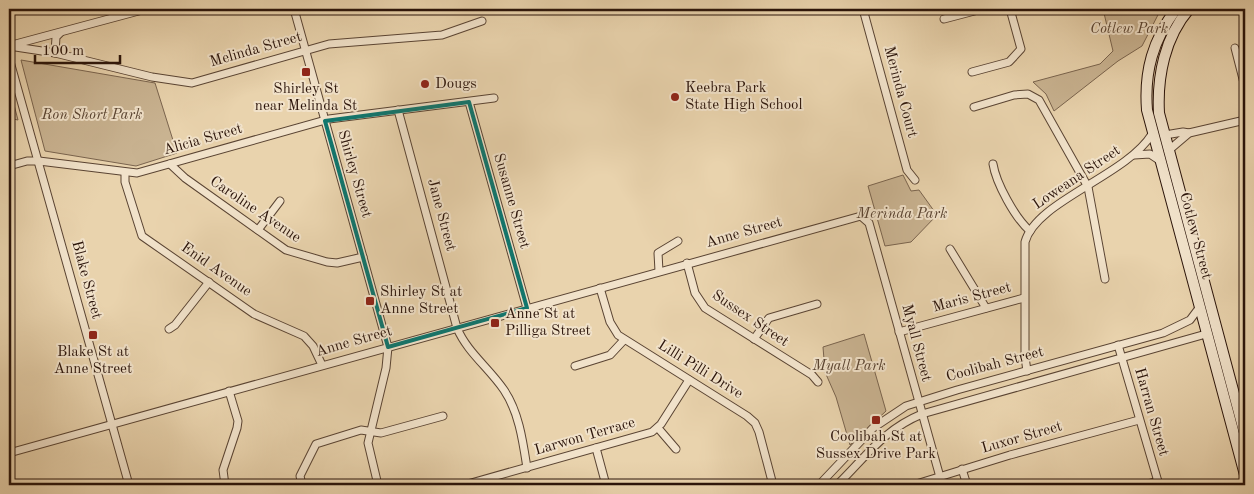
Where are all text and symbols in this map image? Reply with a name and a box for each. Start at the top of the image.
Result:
park label: Cotlew Park [1090,22,1168,37]
street label: Melinda Street [208,30,304,70]
scale bar [35,32,120,64]
text: 100 m [42,44,84,59]
street label: Merinda Court [881,45,919,139]
marker: Shirley St near Melinda St [300,66,312,78]
place label: Dougs [435,77,477,92]
marker: Dougs [419,78,431,90]
place label: Keebra Park State High School [685,81,803,113]
place label: Shirley St near Melinda St [255,82,357,114]
marker: Keebra Park State High School [669,91,681,103]
park label: Ron Short Park [41,108,142,123]
street label: Alicia Street [162,122,244,158]
street label: Shirley Street [334,128,374,220]
street label: Loweana Street [1031,143,1123,213]
street label: Susanne Street [490,152,532,250]
street label: Caroline Avenue [207,174,303,246]
street label: Jane Street [424,177,458,253]
street label: Cotlew Street [1176,191,1214,281]
park label: Merinda Park [856,207,947,222]
street label: Anne Street [704,215,784,251]
street label: Blake Street [68,239,104,321]
street label: Enid Avenue [178,240,254,300]
street label: Maris Street [931,280,1013,316]
place label: Shirley St at Anne Street [380,285,462,317]
street label: Sussex Street [709,288,791,350]
marker: Shirley St at Anne Street [364,295,376,307]
street label: Myall Street [898,303,934,383]
place label: Anne St at Pilliga Street [505,307,591,339]
marker: Anne St at Pilliga Street [489,317,501,329]
street label: Anne Street [314,324,394,360]
marker: Blake St at Anne Street [87,329,99,341]
street label: Lilli Pilli Drive [655,338,745,402]
place label: Blake St at Anne Street [54,345,132,377]
street label: Coolibah Street [945,345,1045,385]
park label: Myall Park [811,359,886,374]
street label: Harran Street [1131,366,1171,458]
marker: Coolibah St at Sussex Drive Park [870,414,882,426]
street label: Larwon Terrace [533,415,637,459]
street label: Luxor Street [980,419,1064,457]
place label: Coolibah St at Sussex Drive Park [816,430,936,462]

